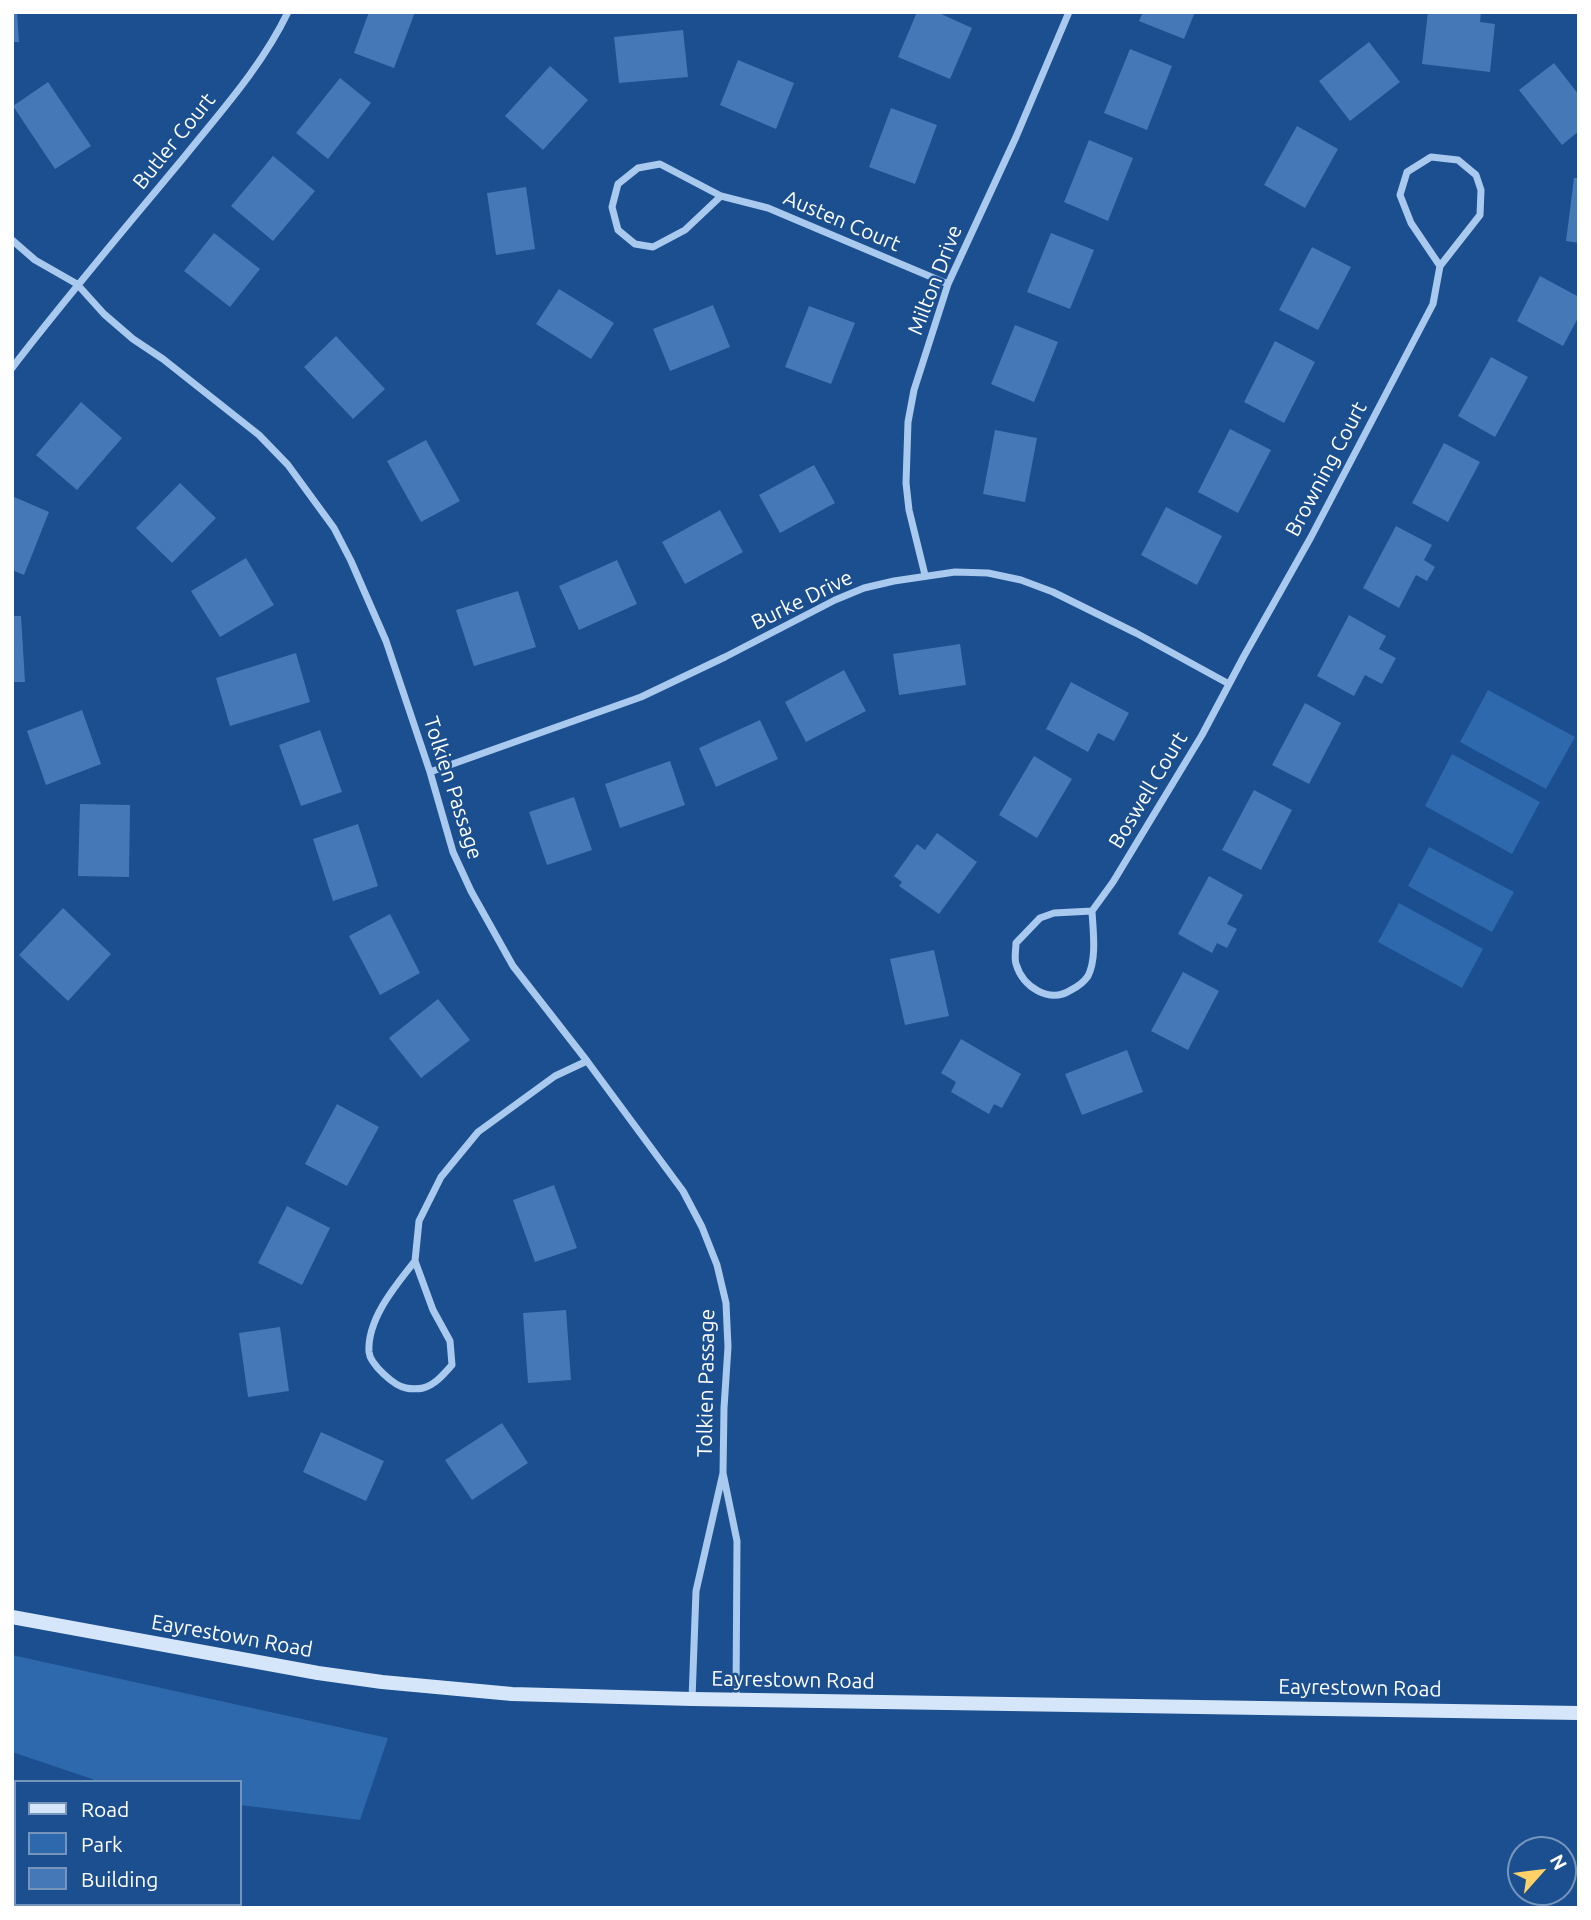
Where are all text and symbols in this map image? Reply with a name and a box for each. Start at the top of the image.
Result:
street label: Butler Court [127,88,221,194]
street label: Austen Court [780,185,904,257]
street label: Milton Drive [902,221,968,339]
street label: Browning Court [1280,397,1372,541]
street label: Burke Drive [747,565,857,635]
street label: Tolkien Passage [418,714,488,862]
street label: Boswell Court [1103,727,1193,853]
street label: Tolkien Passage [692,1309,720,1457]
street label: Eayrestown Road [149,1609,315,1663]
street label: Eayrestown Road [711,1666,875,1694]
street label: Eayrestown Road [1278,1674,1442,1702]
legend [14,1780,242,1906]
text: Road [81,1797,129,1821]
text: Park [81,1832,123,1856]
north arrow [1507,1836,1577,1906]
text: N [1546,1851,1572,1874]
text: Building [81,1867,158,1891]

